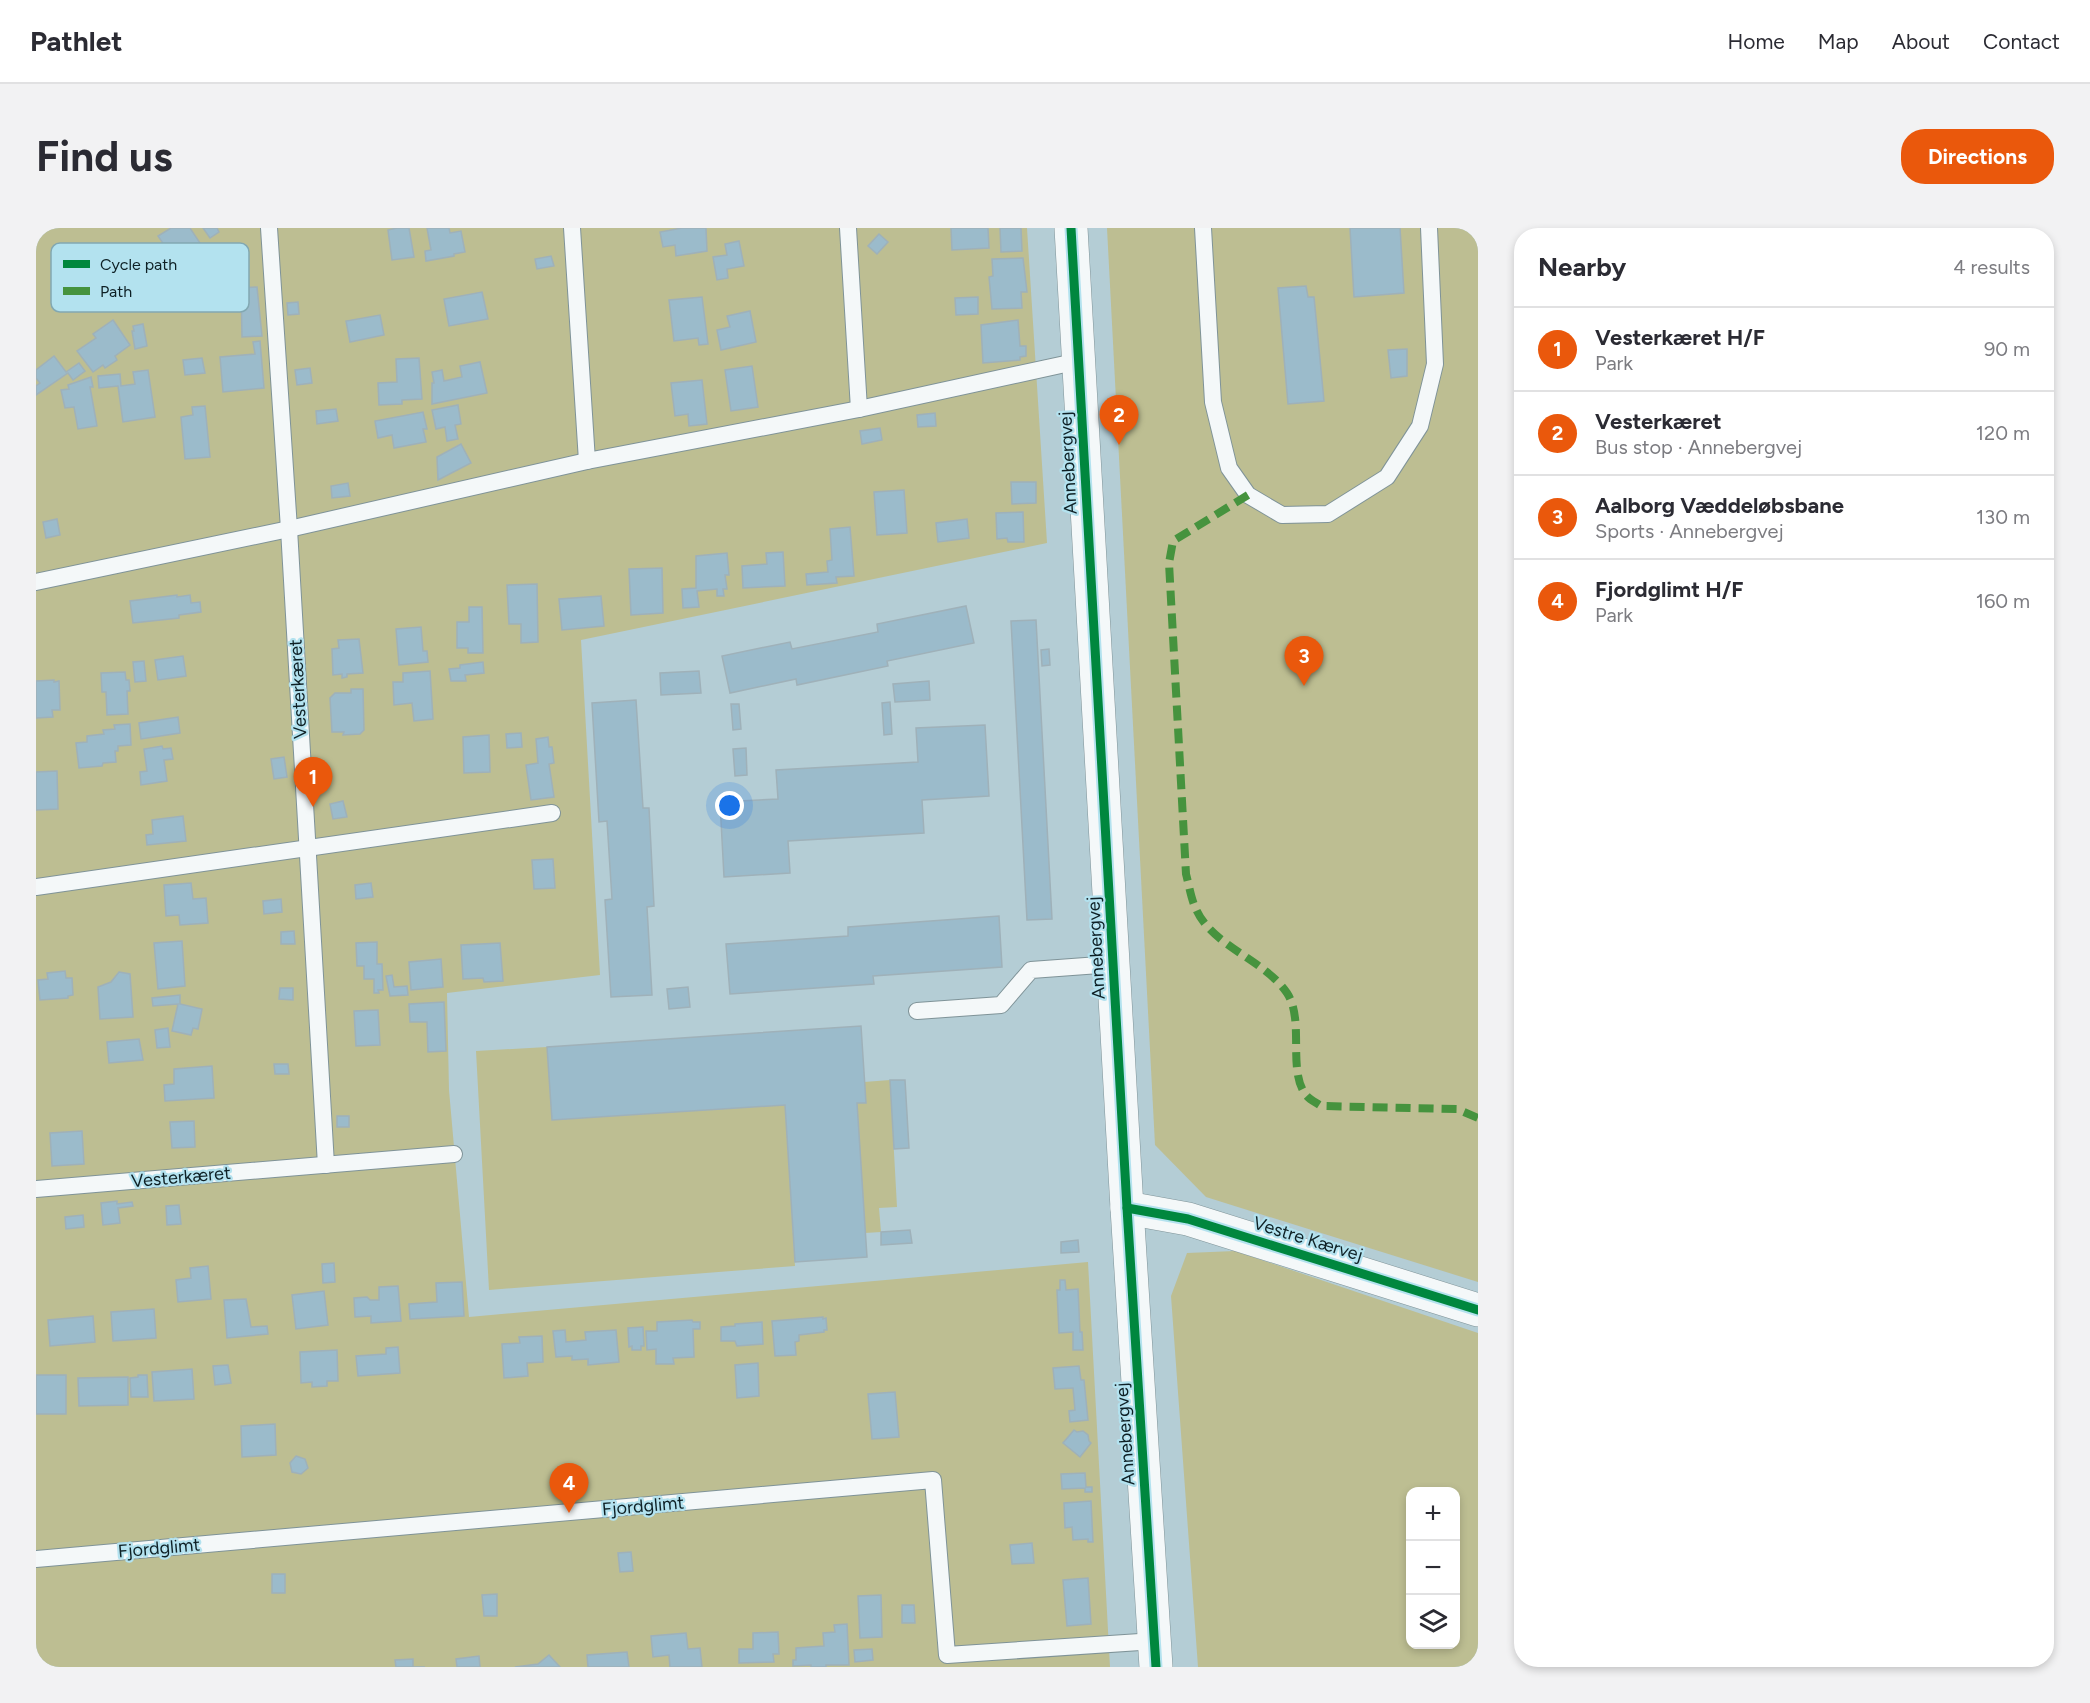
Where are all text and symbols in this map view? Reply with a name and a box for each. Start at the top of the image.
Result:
text: Pathlet [30,24,122,58]
text: Home [1728,29,1785,54]
text: Map [1818,29,1859,54]
text: About [1892,29,1950,54]
text: Contact [1983,29,2060,54]
button: Directions [1901,129,2054,184]
text: Find us [36,131,173,182]
legend [51,243,249,312]
text: Nearby [1538,251,1626,283]
text: Cycle path [100,255,177,274]
text: 4 results [1953,255,2030,279]
text: Path [100,282,132,301]
text: Vesterkæret H/F [1595,324,1765,351]
text: 1 [1553,337,1562,361]
text: 90 m [1984,337,2030,361]
text: Park [1595,351,1633,375]
pin: 2 [1100,396,1138,445]
text: Vesterkæret [1595,408,1722,435]
street label: Annebergvej [1054,411,1082,515]
text: 2 [1552,421,1563,445]
text: 120 m [1976,421,2030,445]
text: Bus stop · Annebergvej [1595,435,1802,459]
text: Aalborg Væddeløbsbane [1595,492,1844,519]
text: 3 [1552,505,1563,529]
text: 130 m [1976,505,2030,529]
text: Sports · Annebergvej [1595,519,1784,543]
text: Fjordglimt H/F [1595,576,1744,603]
text: 4 [1551,589,1564,613]
text: 160 m [1976,589,2030,613]
text: Park [1595,603,1633,627]
pin: 3 [1284,636,1324,686]
street label: Vesterkæret [284,638,312,739]
pin: 1 [294,758,332,807]
your location [715,791,744,820]
street label: Annebergvej [1082,896,1110,1000]
street label: Vesterkæret [130,1162,232,1192]
street label: Vestre Kærvej [1250,1212,1366,1266]
street label: Annebergvej [1110,1382,1140,1486]
pin: 4 [550,1464,588,1513]
map controls [1406,1487,1460,1649]
button: + [1406,1487,1460,1541]
street label: Fjordglimt [601,1491,685,1521]
street label: Fjordglimt [117,1533,201,1563]
button: − [1406,1541,1460,1595]
button: layers [1406,1595,1460,1649]

